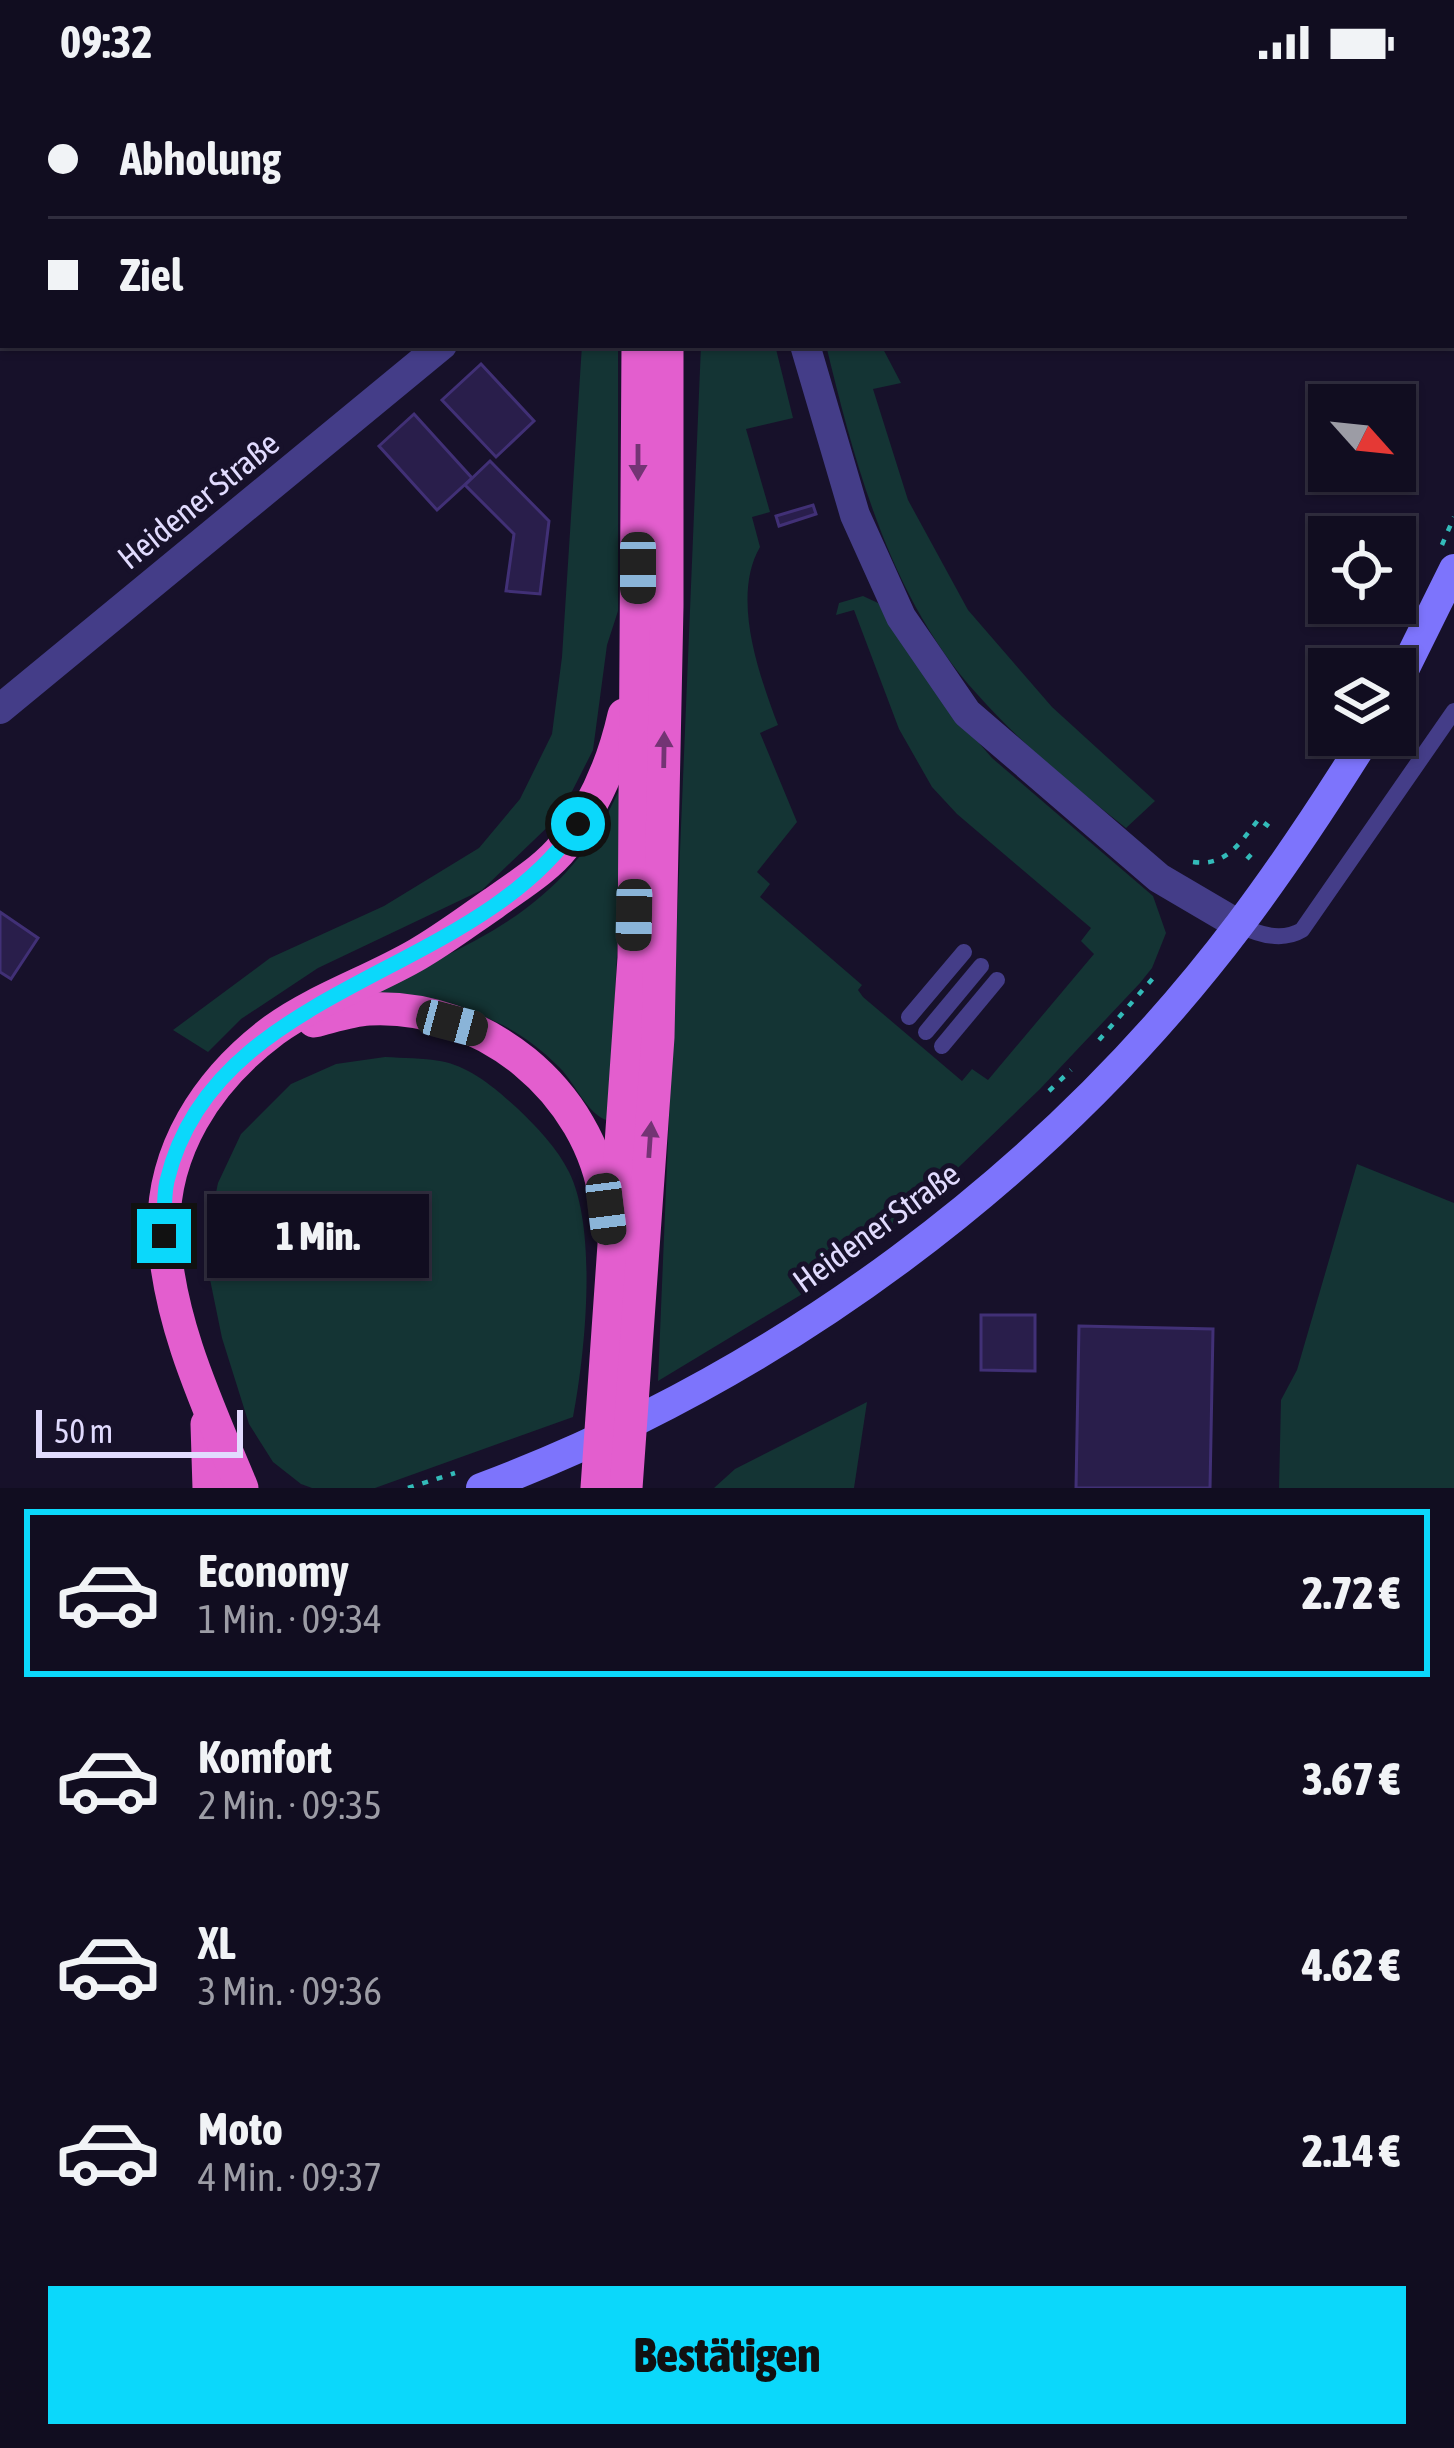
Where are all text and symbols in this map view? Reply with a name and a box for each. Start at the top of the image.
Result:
text: 09:32 [60,16,153,68]
text: Abholung [120,133,281,185]
text: Ziel [120,249,183,301]
north arrow [1308,384,1416,492]
map controls [1308,384,1416,756]
street label: Heidener Straße [110,424,286,576]
one-way arrow [628,444,648,482]
button: locate [1308,516,1416,624]
car [620,532,656,604]
button: layers [1308,648,1416,756]
one-way arrow [654,730,673,768]
route start [551,797,605,851]
car [615,879,653,951]
car [413,996,491,1050]
one-way arrow [640,1121,659,1158]
street label: Heidener Straße [786,1154,966,1300]
car [584,1171,628,1247]
callout: 1 Min. [206,1194,428,1278]
route end [137,1209,191,1263]
text: 1 Min. [276,1214,360,1258]
scale bar [36,1404,243,1457]
text: 50 m [54,1412,113,1450]
icon: car [54,1539,162,1647]
text: Economy [198,1545,349,1597]
text: 2.72 € [1302,1567,1400,1619]
text: 1 Min. · 09:34 [198,1597,382,1641]
icon: car [54,1725,162,1833]
text: Komfort [198,1731,332,1783]
text: 3.67 € [1302,1753,1400,1805]
text: 2 Min. · 09:35 [198,1783,382,1827]
icon: car [54,1911,162,2019]
text: XL [198,1917,236,1969]
text: 4.62 € [1302,1939,1400,1991]
text: 3 Min. · 09:36 [198,1969,382,2013]
icon: car [54,2097,162,2205]
text: Moto [198,2103,283,2155]
text: 2.14 € [1302,2125,1400,2177]
text: 4 Min. · 09:37 [198,2155,382,2199]
button: Bestätigen [48,2286,1406,2424]

